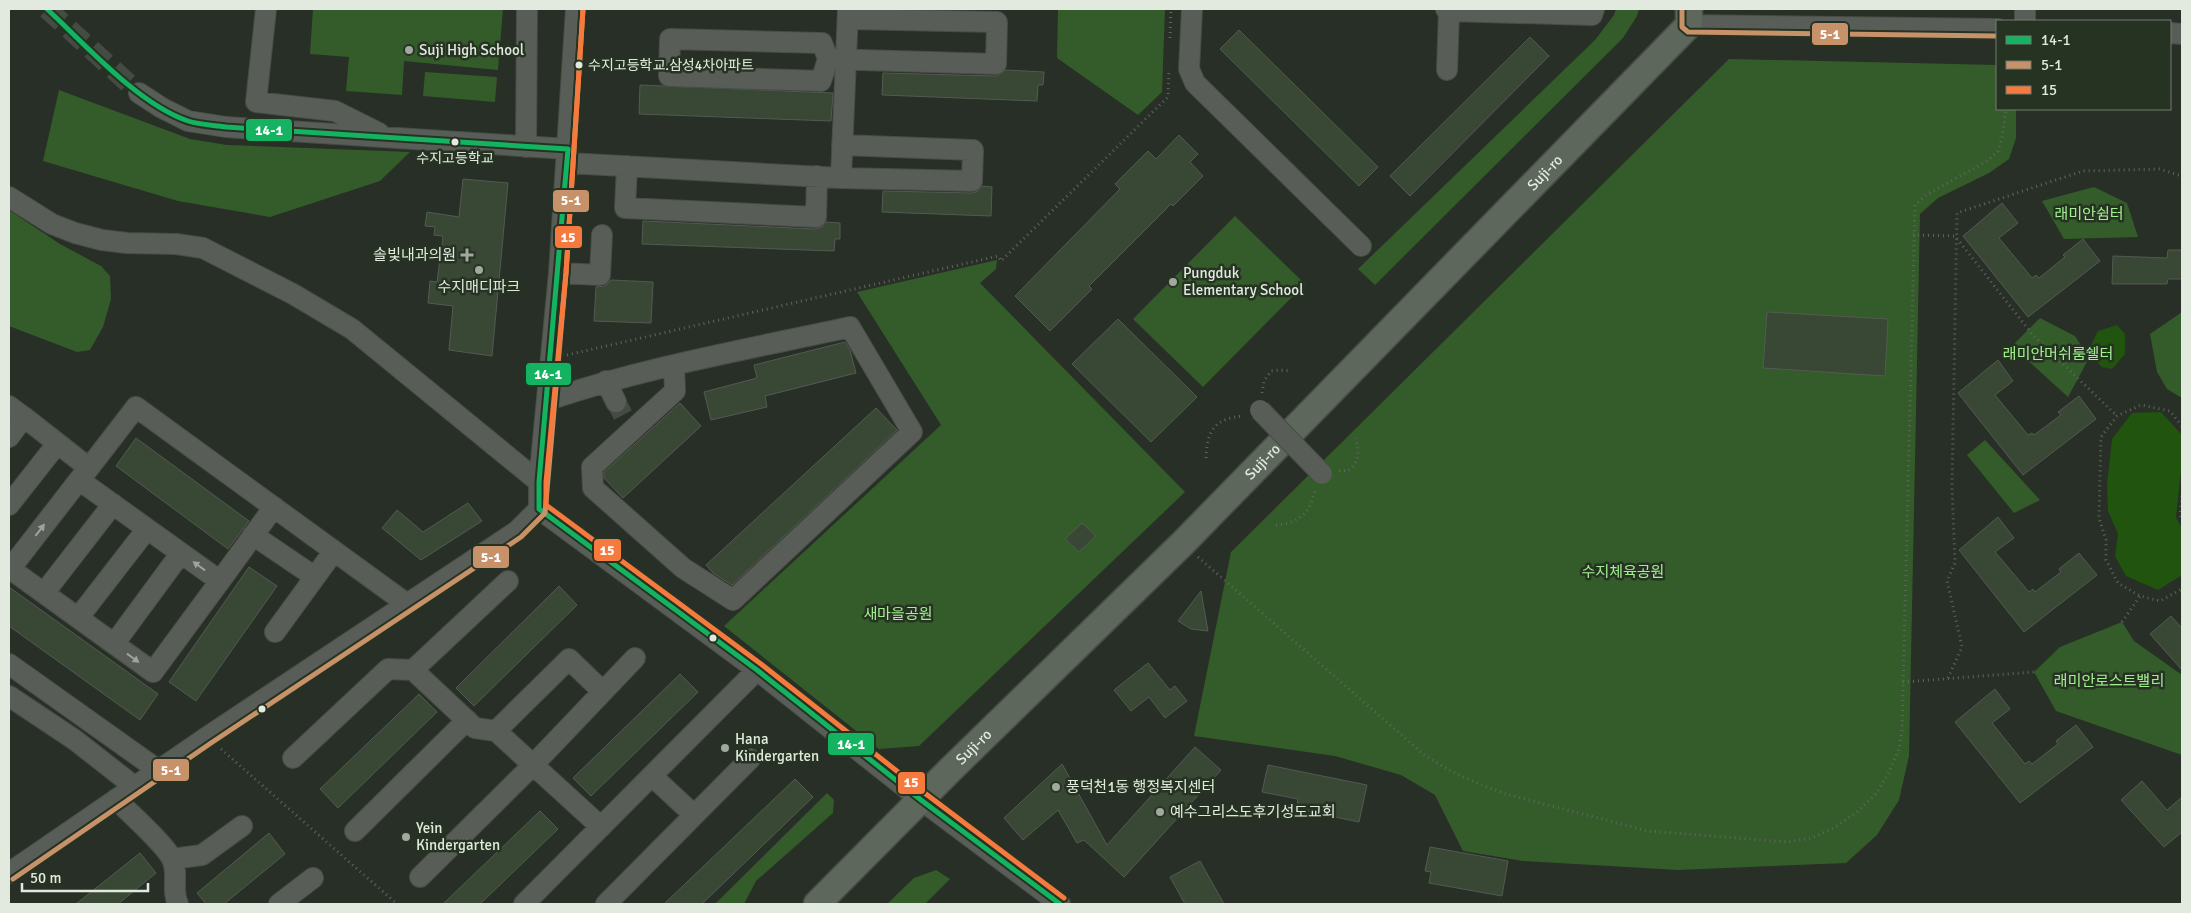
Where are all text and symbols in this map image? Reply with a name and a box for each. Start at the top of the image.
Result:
legend [1996,20,2171,110]
line badge: 5-1 [1811,22,1849,46]
text: 5-1 [1820,26,1841,43]
text: 14-1 [2041,31,2071,49]
place label: Suji High School [419,41,524,59]
marker: Suji High School [403,44,415,56]
text: 5-1 [2041,56,2062,74]
place label: 수지고등학교.삼성4차아파트 [588,57,754,74]
marker: 수지고등학교.삼성4차아파트 [574,60,584,70]
text: 15 [2041,81,2057,99]
line badge: 14-1 [245,118,293,142]
text: 14-1 [255,122,283,139]
marker: 수지고등학교 [450,137,460,147]
place label: 수지고등학교 [416,150,494,167]
street label: Suji-ro [1523,151,1567,194]
line badge: 5-1 [552,189,590,213]
text: 5-1 [561,192,582,209]
park label: 래미안쉼터 [2054,205,2124,223]
line badge: 15 [554,225,583,249]
text: 15 [560,229,576,246]
place label: 솔빛내과의원 [373,246,456,264]
marker: 솔빛내과의원 [460,248,474,262]
marker: 수지매디파크 [473,264,485,276]
place label: Pungduk Elementary School [1183,264,1304,299]
marker: Pungduk Elementary School [1167,276,1179,288]
place label: 수지매디파크 [438,278,520,296]
park label: 래미안머쉬룸쉘터 [2003,345,2113,363]
line badge: 14-1 [525,362,572,386]
text: 14-1 [534,366,562,383]
street label: Suji-ro [1241,440,1284,483]
one-way arrow [35,523,45,537]
line badge: 15 [593,538,622,562]
text: 15 [599,542,615,559]
line badge: 5-1 [472,545,510,569]
text: 5-1 [481,549,502,566]
one-way arrow [193,561,206,571]
park label: 수지체육공원 [1582,563,1664,581]
park label: 새마을공원 [863,605,933,623]
unlabelled marker [708,633,718,643]
one-way arrow [126,653,140,663]
park label: 래미안로스트밸리 [2054,672,2164,690]
unlabelled marker [257,704,267,714]
street label: Suji-ro [952,725,996,768]
place label: Hana Kindergarten [735,730,819,765]
line badge: 14-1 [827,732,875,756]
text: 14-1 [837,736,865,753]
marker: Hana Kindergarten [719,742,731,754]
line badge: 5-1 [152,758,190,782]
text: 5-1 [161,762,182,779]
line badge: 15 [897,771,926,795]
text: 15 [903,774,919,791]
place label: 풍덕천1동 행정복지센터 [1066,778,1215,796]
marker: 풍덕천1동 행정복지센터 [1050,781,1062,793]
place label: 예수그리스도후기성도교회 [1170,803,1336,821]
marker: 예수그리스도후기성도교회 [1154,806,1166,818]
place label: Yein Kindergarten [416,819,500,854]
marker: Yein Kindergarten [400,831,412,843]
scale bar [22,860,149,892]
text: 50 m [30,869,61,887]

